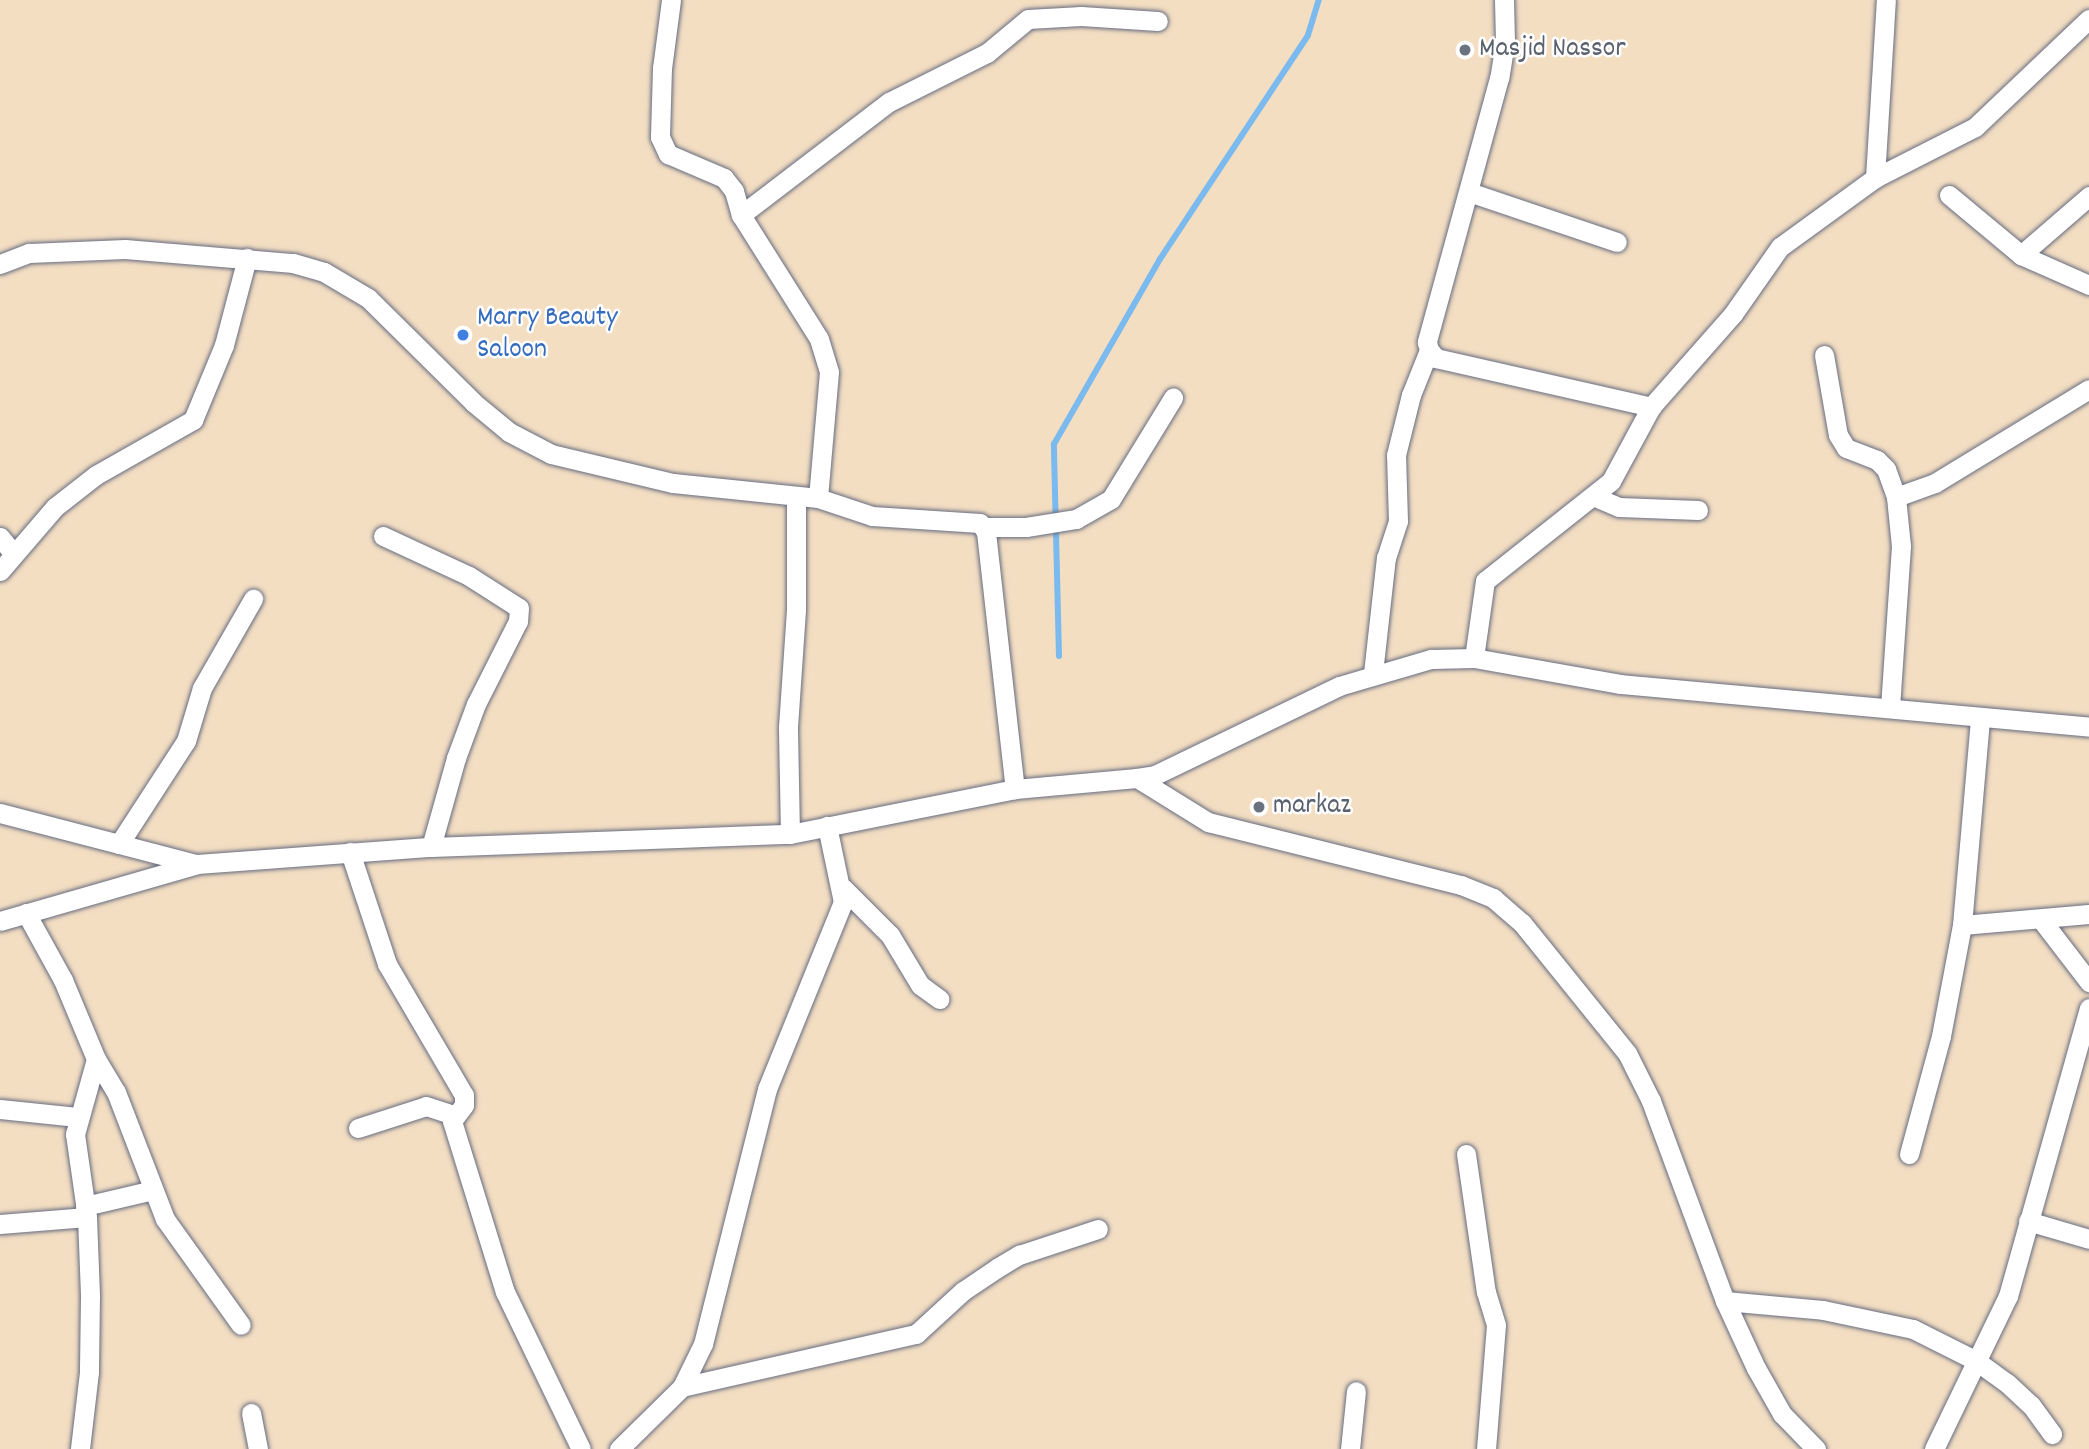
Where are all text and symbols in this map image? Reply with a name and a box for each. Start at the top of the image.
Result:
place label: Masjid Nassor [1479,33,1626,67]
marker: Masjid Nassor [1457,42,1473,58]
place label: Marry Beauty Saloon [477,302,618,368]
marker: Marry Beauty Saloon [455,327,471,343]
place label: markaz [1273,790,1351,824]
marker: markaz [1251,799,1267,815]

